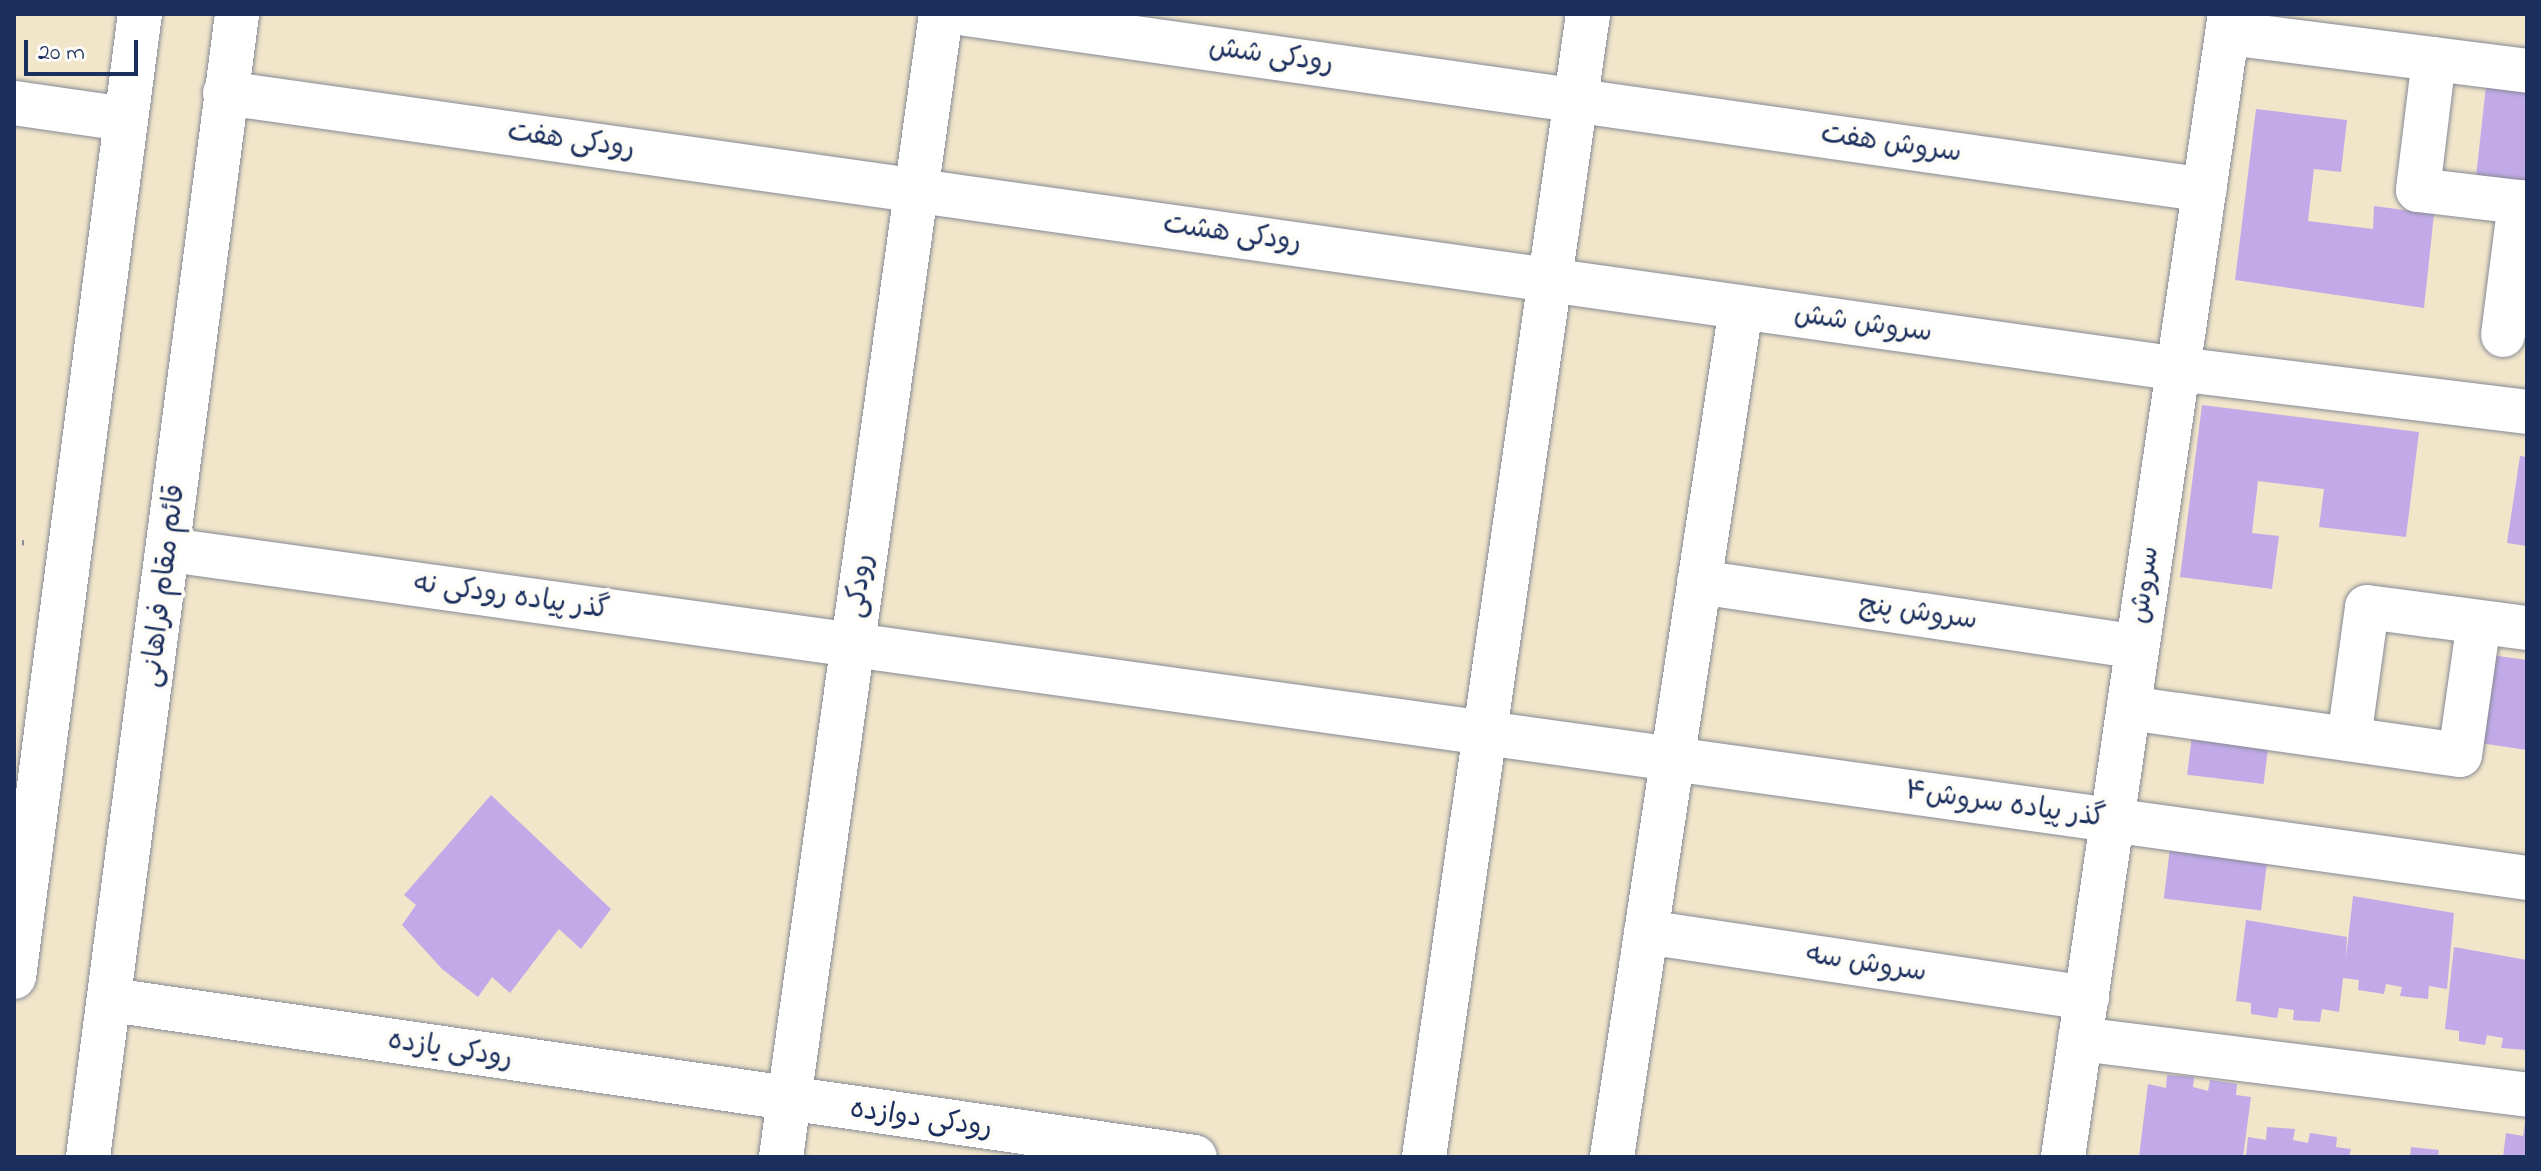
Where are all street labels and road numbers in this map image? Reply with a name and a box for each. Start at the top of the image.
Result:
street label: رودکی شش [1207,32,1335,82]
street label: رودکی هفت [505,116,637,168]
street label: سروش هفت [1819,119,1963,171]
street label: رودکی هشت [1161,209,1303,261]
street label: سروش شش [1792,299,1934,351]
street label: قائم مقام فراهانی [136,483,194,689]
street label: سروش [2124,544,2168,626]
street label: رودکی [840,552,882,620]
street label: گذر پیاده رودکی نه [411,568,611,628]
street label: سروش پنج [1857,589,1979,639]
street label: گذر پیاده سروش۴ [1903,775,2107,837]
street label: سروش سه [1803,939,1929,991]
street label: رودکی یازده [385,1025,515,1077]
street label: رودکی دوازده [848,1093,994,1147]

